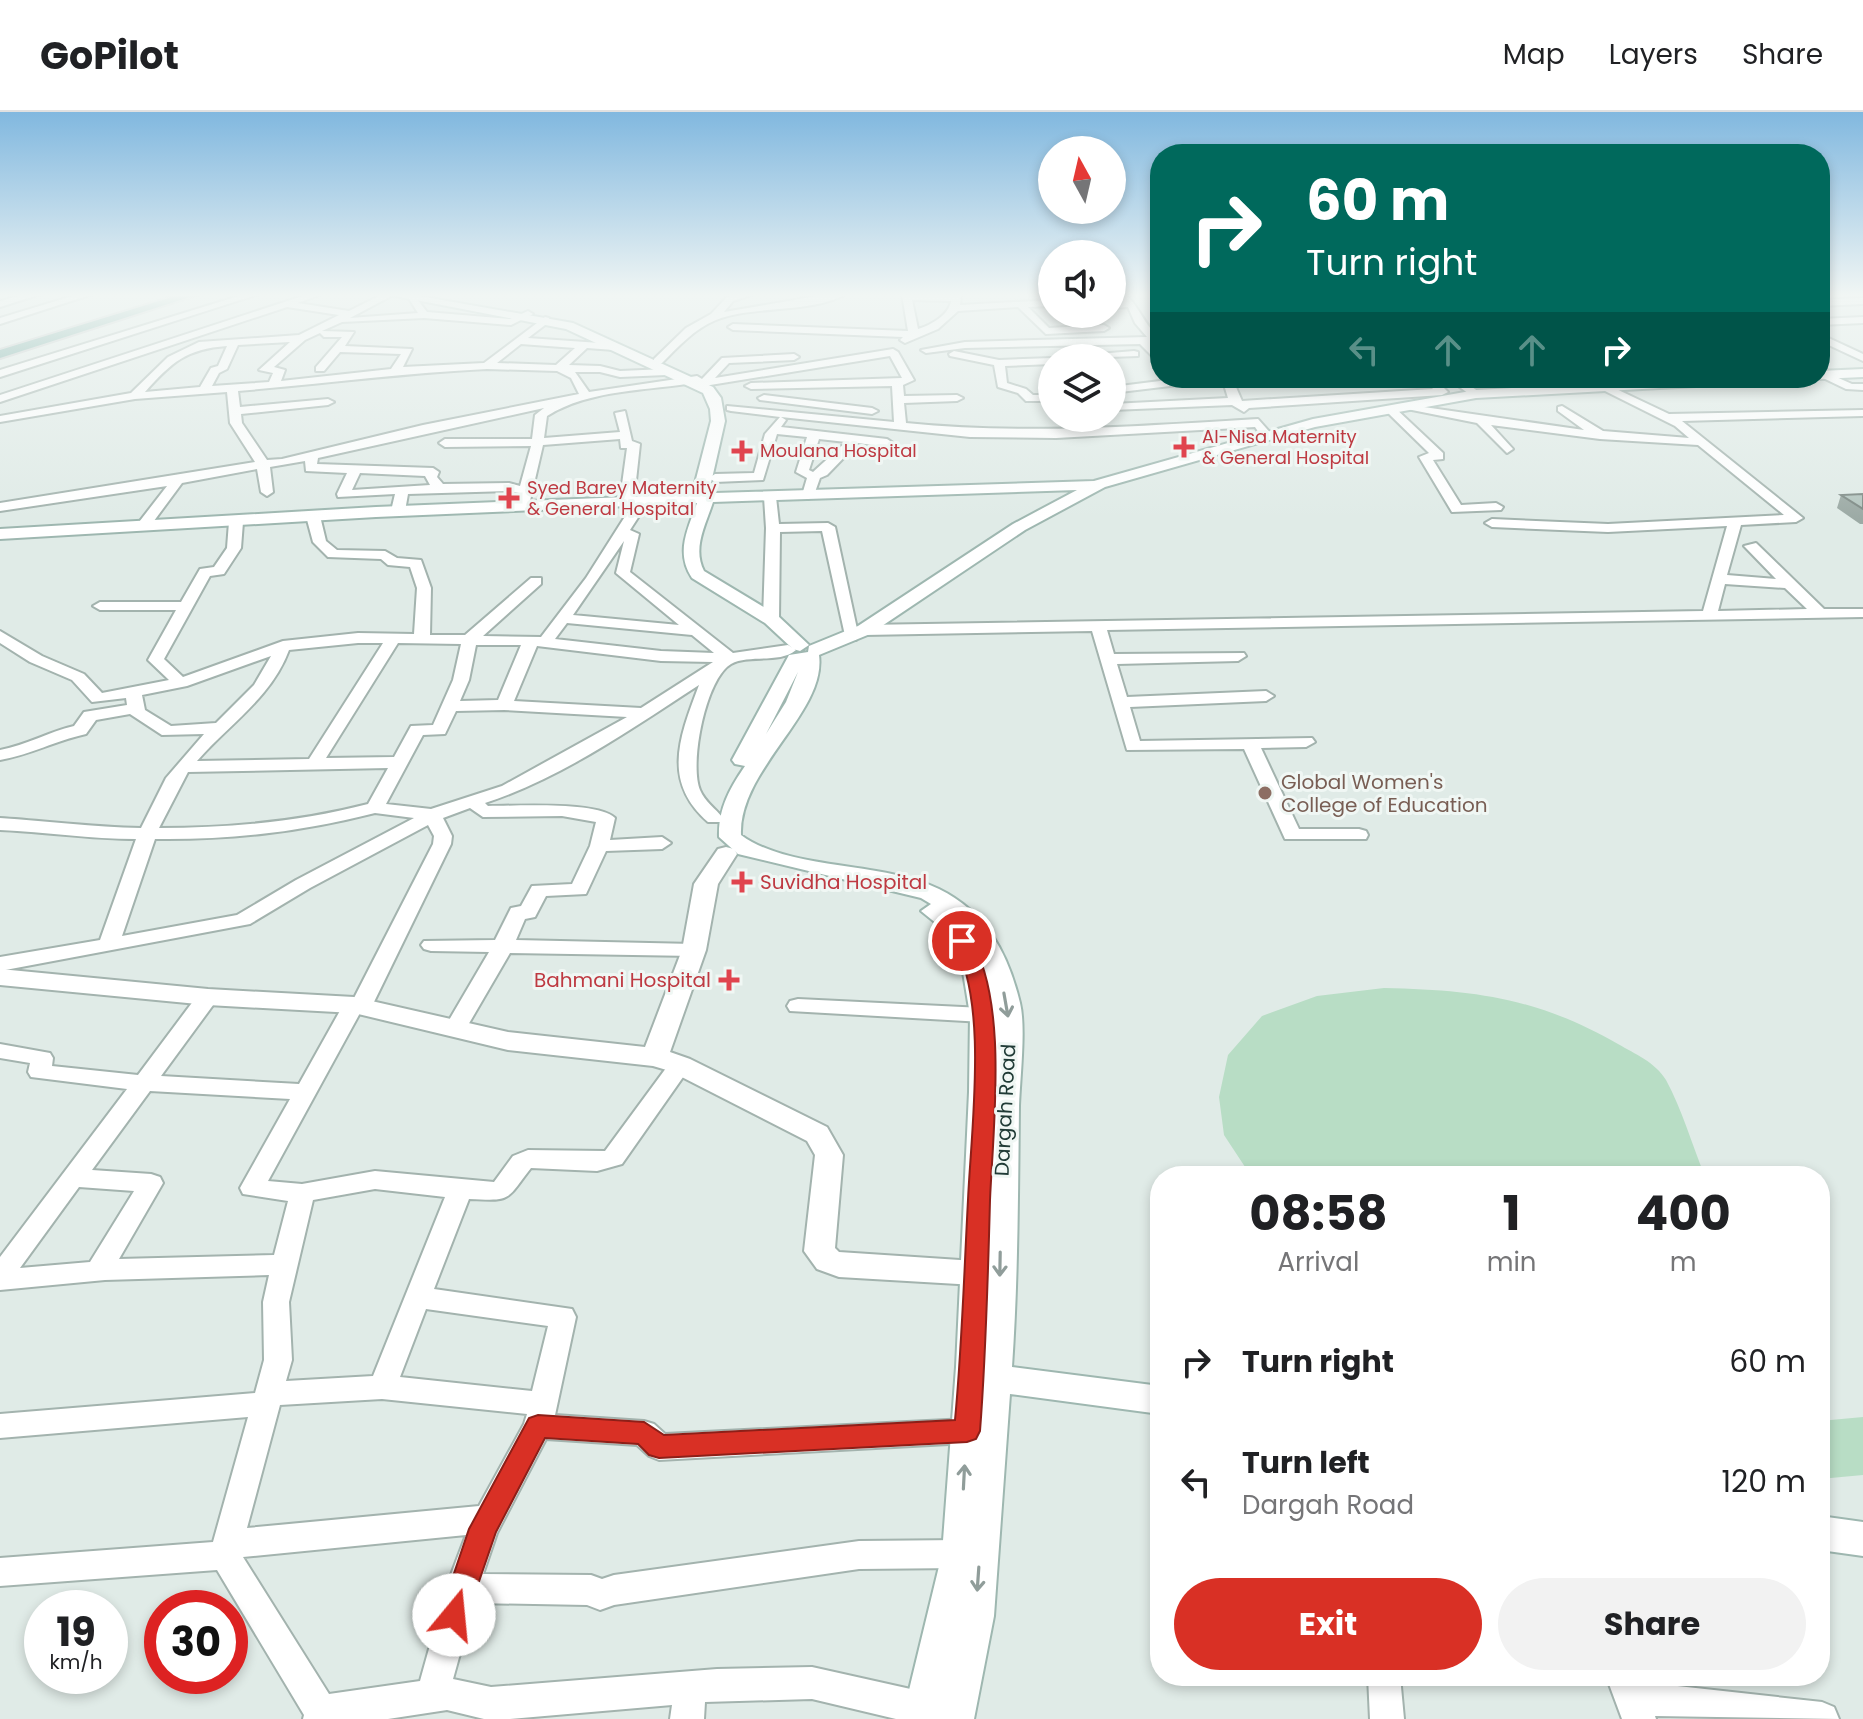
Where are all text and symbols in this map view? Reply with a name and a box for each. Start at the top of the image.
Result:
text: GoPilot [40,29,179,82]
text: Map [1503,35,1565,74]
text: Layers [1609,35,1698,74]
text: Share [1742,35,1823,74]
north arrow [1038,136,1126,224]
map controls [1038,136,1126,432]
text: 60 m [1306,161,1449,240]
icon: right [1174,176,1278,280]
text: Turn right [1306,237,1477,288]
button: sound [1038,240,1126,328]
icon: left [1342,328,1386,372]
icon: ahead [1426,328,1470,372]
icon: ahead [1510,328,1554,372]
icon: right [1594,328,1638,372]
button: layers [1038,344,1126,432]
place label: Al-Nisa Maternity & General Hospital [1202,424,1369,470]
marker: Al-Nisa Maternity & General Hospital [1173,436,1195,458]
place label: Moulana Hospital [760,438,917,463]
marker: Moulana Hospital [731,440,753,462]
place label: Syed Barey Maternity & General Hospital [527,475,717,521]
marker: Syed Barey Maternity & General Hospital [498,487,520,509]
place label: Global Women's College of Education [1281,768,1488,819]
marker: Global Women's College of Education [1256,784,1274,802]
place label: Suvidha Hospital [760,868,927,896]
marker: Suvidha Hospital [731,871,753,893]
pin [928,907,996,975]
icon: arrive [940,919,984,963]
place label: Bahmani Hospital [534,966,711,994]
marker: Bahmani Hospital [718,969,740,991]
one-way arrow [1000,992,1015,1017]
street label: Dargah Road [988,1043,1022,1177]
text: 08:58 [1249,1180,1388,1247]
text: 1 [1503,1180,1521,1247]
text: 400 [1636,1180,1731,1247]
text: Arrival [1277,1244,1359,1280]
text: min [1487,1244,1537,1280]
text: m [1670,1244,1697,1280]
one-way arrow [992,1250,1008,1277]
icon: right [1174,1340,1218,1384]
text: Turn right [1242,1340,1394,1383]
text: 60 m [1729,1340,1806,1383]
text: Turn left [1242,1441,1370,1484]
icon: left [1174,1460,1218,1504]
text: 120 m [1721,1460,1806,1503]
one-way arrow [957,1465,972,1491]
text: Dargah Road [1242,1487,1414,1523]
one-way arrow [970,1566,985,1592]
position arrow [412,1573,496,1657]
button: Exit [1174,1578,1482,1670]
button: Share [1498,1578,1806,1670]
speed limit sign: 30 [144,1590,248,1694]
text: 19 [56,1604,96,1660]
text: km/h [49,1648,103,1676]

